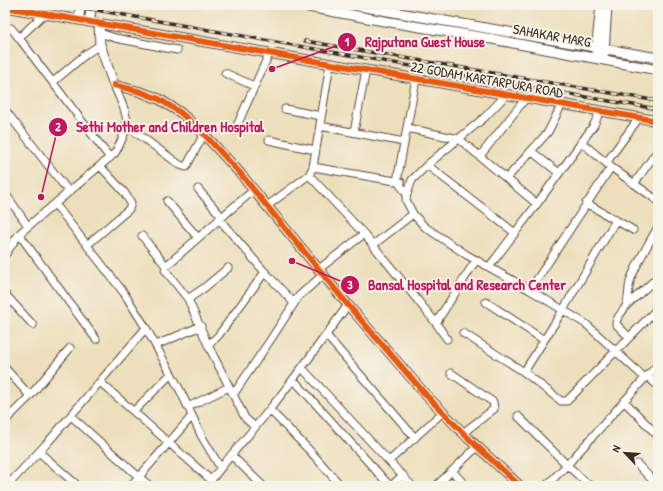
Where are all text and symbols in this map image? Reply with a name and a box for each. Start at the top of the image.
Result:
street label: SAHAKAR MARG [512,19,593,51]
callout: Rajputana Guest House [337,28,493,55]
text: Rajputana Guest House [365,31,485,53]
text: 1 [345,33,350,50]
street label: 22 GODAM KARTARPURA ROAD [409,56,565,102]
callout: Sethi Mother and Children Hospital [48,113,272,140]
text: Sethi Mother and Children Hospital [76,116,265,138]
text: 2 [55,118,61,135]
callout: Bansal Hospital and Research Center [340,271,574,298]
text: Bansal Hospital and Research Center [368,274,566,296]
text: 3 [347,276,353,293]
north arrow [605,433,645,473]
text: N [608,443,624,454]

